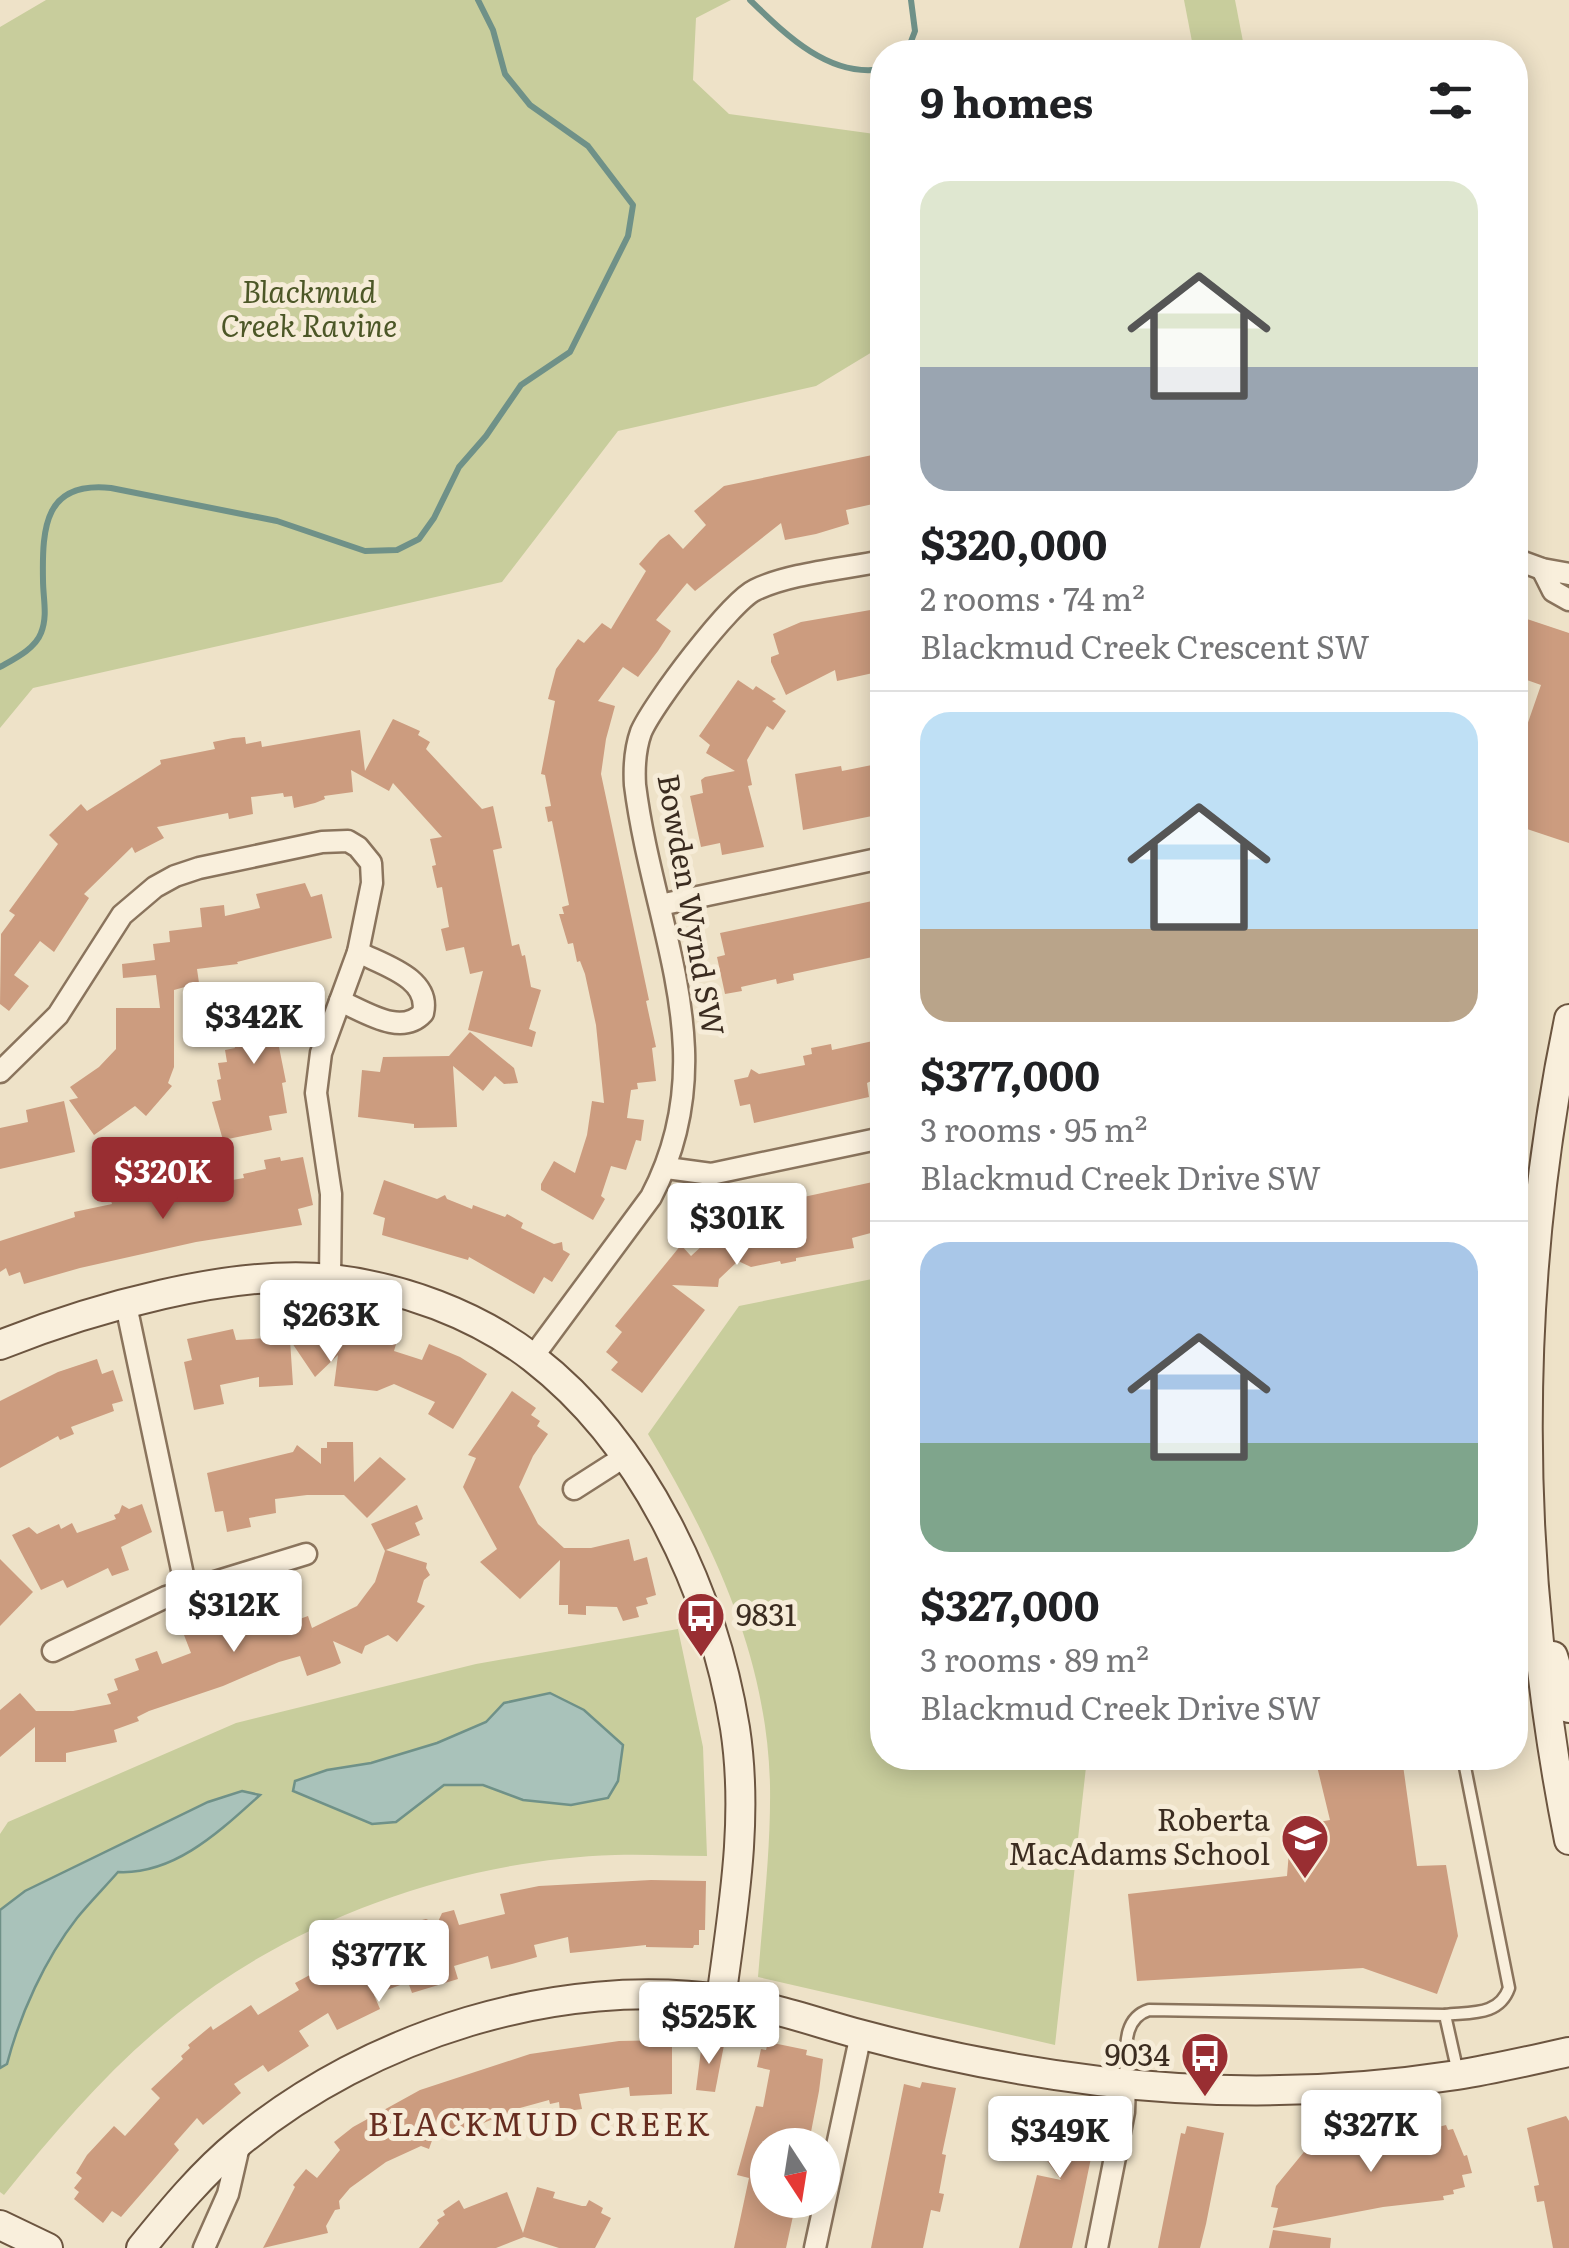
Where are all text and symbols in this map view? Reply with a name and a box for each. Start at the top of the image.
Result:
text: 9 homes [920,69,1093,131]
icon: filters [1423,73,1478,128]
icon: home [1109,246,1289,426]
park label: Blackmud Creek Ravine [221,268,397,346]
text: $320,000 [920,511,1107,573]
text: 2 rooms · 74 m² [920,573,1145,621]
text: Blackmud Creek Crescent SW [920,621,1370,669]
street label: Bowden Wynd SW [648,770,738,1039]
icon: home [1109,777,1289,957]
pin: $342K [184,982,324,1067]
text: $342K [205,990,303,1038]
text: $377,000 [920,1042,1100,1104]
text: 3 rooms · 95 m² [920,1104,1148,1152]
pin: $320K [93,1137,233,1222]
text: $320K [114,1145,212,1193]
text: Blackmud Creek Drive SW [920,1152,1321,1200]
pin: $301K [667,1183,807,1268]
text: $301K [690,1191,784,1239]
pin: $263K [261,1280,401,1365]
text: $263K [282,1288,380,1336]
icon: home [1109,1307,1289,1487]
pin: $312K [164,1570,304,1655]
text: $327,000 [920,1572,1100,1634]
text: $312K [188,1578,280,1626]
bus stop icon: 9831 [675,1590,727,1658]
place label: 9831 [736,1591,797,1635]
text: 3 rooms · 89 m² [920,1634,1149,1682]
text: Blackmud Creek Drive SW [920,1682,1321,1730]
place label: Roberta MacAdams School [1008,1796,1271,1874]
school or university icon: Roberta MacAdams School [1279,1812,1331,1880]
pin: $377K [309,1920,449,2005]
text: $377K [331,1928,427,1976]
pin: $525K [639,1982,779,2067]
text: $525K [661,1990,757,2038]
bus stop icon: 9034 [1179,2030,1231,2098]
place label: 9034 [1105,2031,1170,2075]
pin: $327K [1301,2090,1441,2175]
pin: $349K [990,2096,1130,2181]
district label: BLACKMUD CREEK [368,2098,712,2146]
text: $327K [1323,2098,1419,2146]
text: $349K [1010,2104,1110,2152]
north arrow [750,2128,840,2218]
map controls [750,2128,840,2218]

